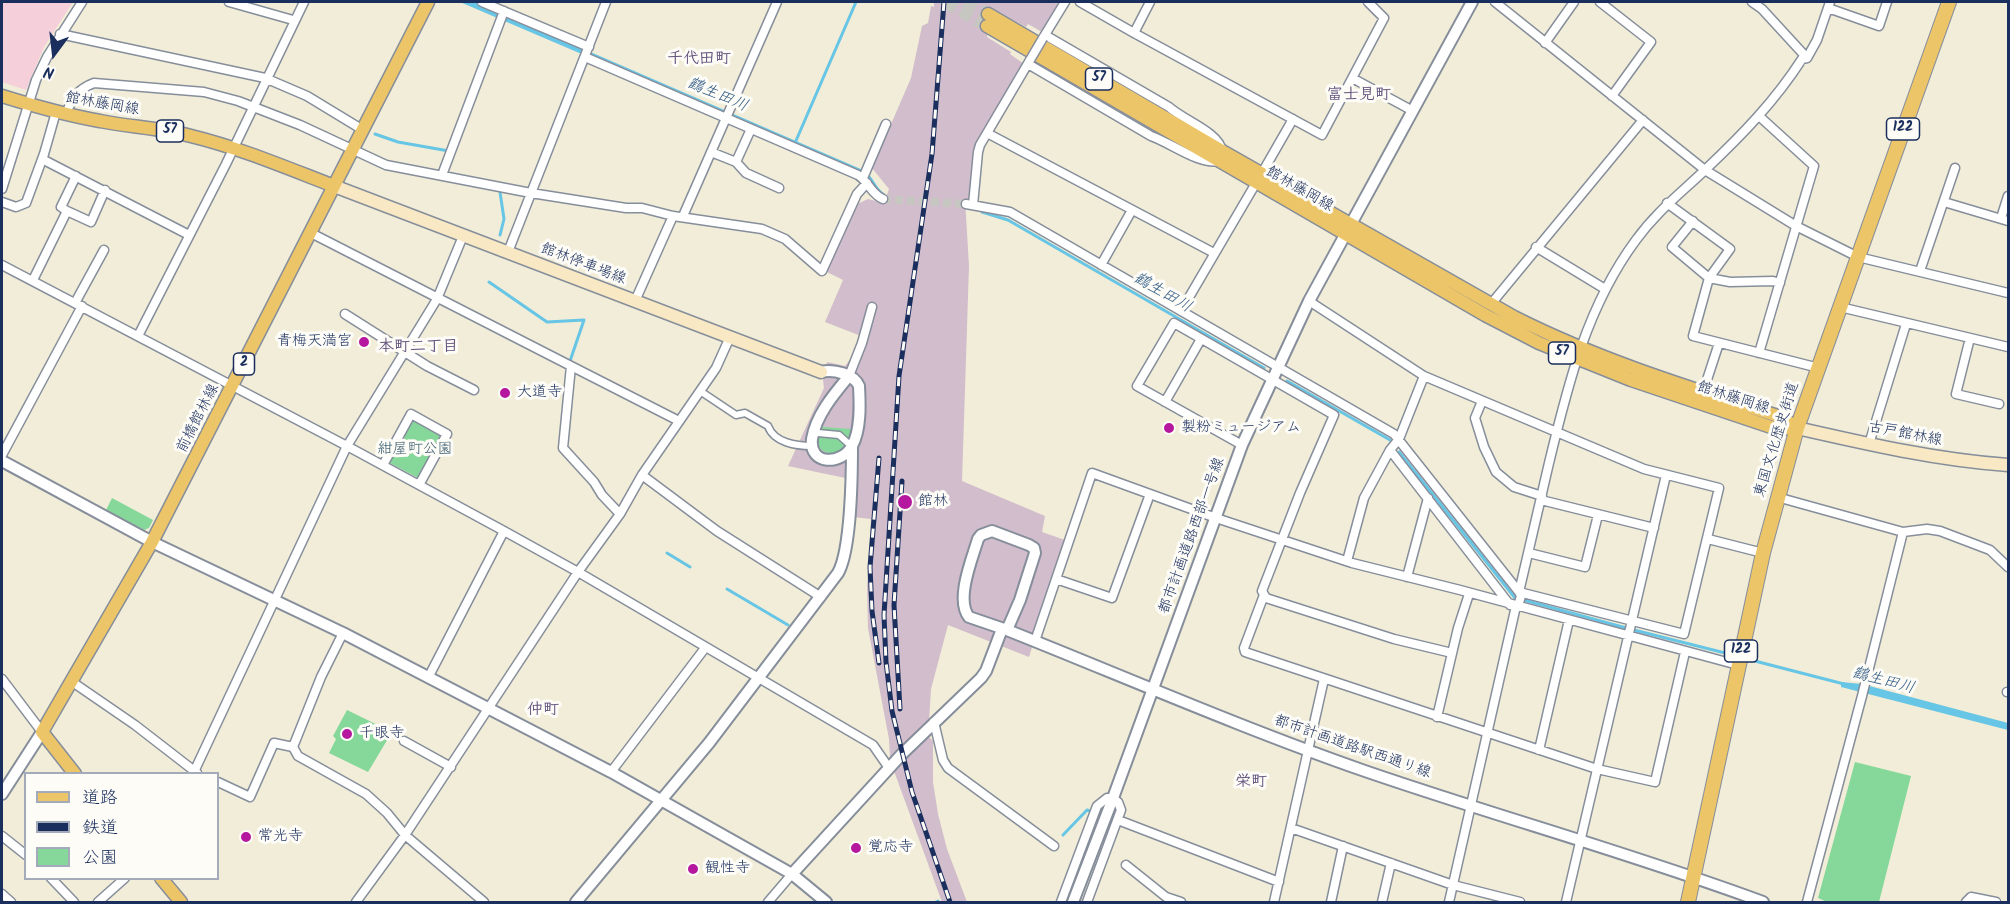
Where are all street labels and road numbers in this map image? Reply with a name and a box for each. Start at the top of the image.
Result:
road number: 57 [1086,68,1112,90]
street label: 館林藤岡線 [64,90,140,120]
road number: 122 [1886,118,1920,140]
road number: 57 [156,120,184,142]
street label: 館林藤岡線 [1262,163,1336,217]
street label: 館林停車場線 [538,240,628,290]
road number: 57 [1548,342,1576,364]
road number: 2 [234,353,254,375]
street label: 館林藤岡線 [1695,379,1771,419]
street label: 東国文化歴史街道 [1752,380,1804,500]
street label: 前橋館林線 [174,382,224,456]
street label: 古戸館林線 [1866,419,1944,451]
street label: 都市計画道路西部一号線 [1156,455,1230,617]
road number: 122 [1724,640,1758,662]
street label: 都市計画道路駅西通り線 [1271,713,1433,783]

